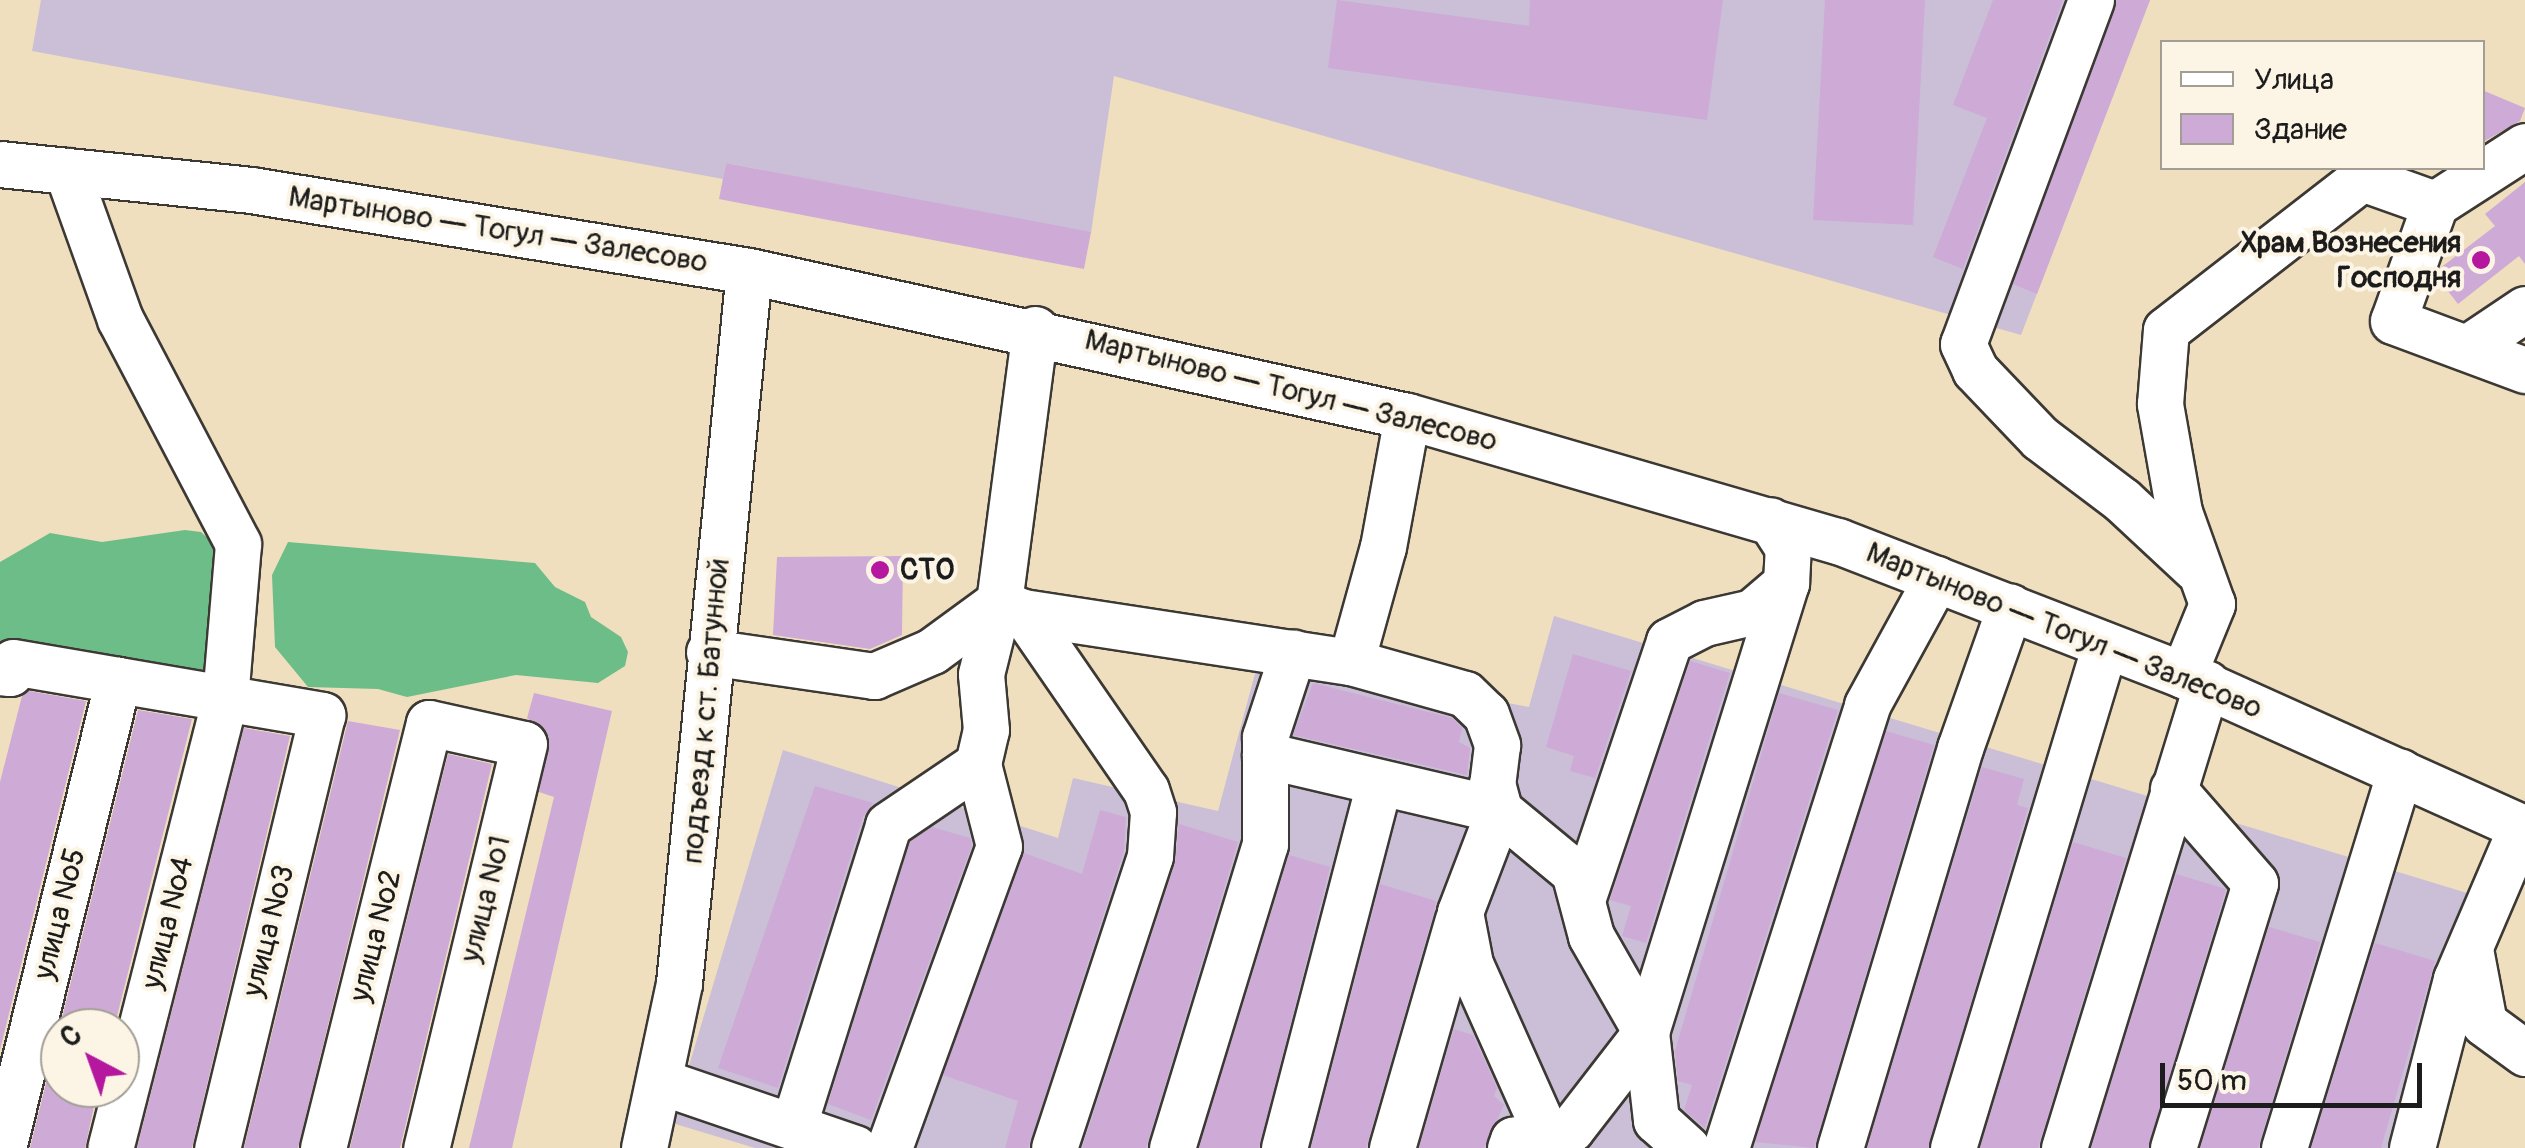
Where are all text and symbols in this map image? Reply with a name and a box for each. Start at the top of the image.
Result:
legend [2160,40,2485,170]
text: Улица [2254,61,2334,98]
text: Здание [2254,111,2347,148]
street label: Мартыново — Тогул — Залесово [286,179,710,281]
place label: Храм Вознесения Господня [2241,225,2461,296]
marker: Храм Вознесения Господня [2470,249,2492,271]
street label: Мартыново — Тогул — Залесово [1081,322,1501,460]
street label: Мартыново — Тогул — Залесово [1861,535,2267,727]
place label: СТО [900,552,954,588]
street label: подъезд к ст. Батунной [675,557,737,865]
marker: СТО [869,559,891,581]
street label: улица №1 [453,832,519,966]
street label: улица №5 [26,845,94,983]
street label: улица №4 [134,853,202,993]
street label: улица №3 [235,861,303,1001]
street label: улица №2 [342,866,410,1006]
north arrow [40,1008,140,1108]
text: С [53,1018,89,1055]
scale bar [2165,1043,2428,1105]
text: 50 m [2177,1062,2247,1099]

